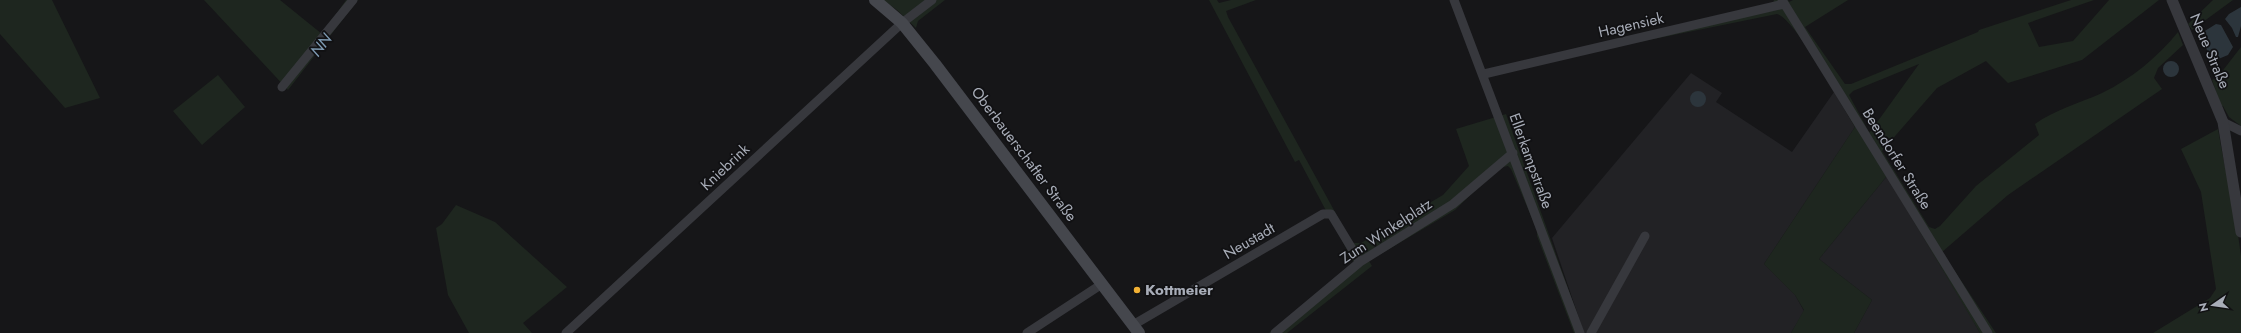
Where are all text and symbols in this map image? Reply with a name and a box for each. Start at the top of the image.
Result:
street label: Hagensiek [1596,7,1666,43]
street label: Neue Straße [2184,10,2236,92]
water label: NN [305,28,338,62]
street label: Oberbauerschafter Straße [966,82,1082,226]
street label: Beendorfer Straße [1857,104,1937,214]
street label: Ellerkampstraße [1504,110,1559,212]
street label: Kniebrink [696,138,755,196]
street label: Zum Winkelplatz [1336,193,1436,269]
street label: Neustadt [1219,217,1279,265]
place label: Kottmeier [1145,279,1214,301]
marker: Kottmeier [1132,285,1142,295]
north arrow [2193,285,2233,325]
text: N [2194,301,2212,313]

